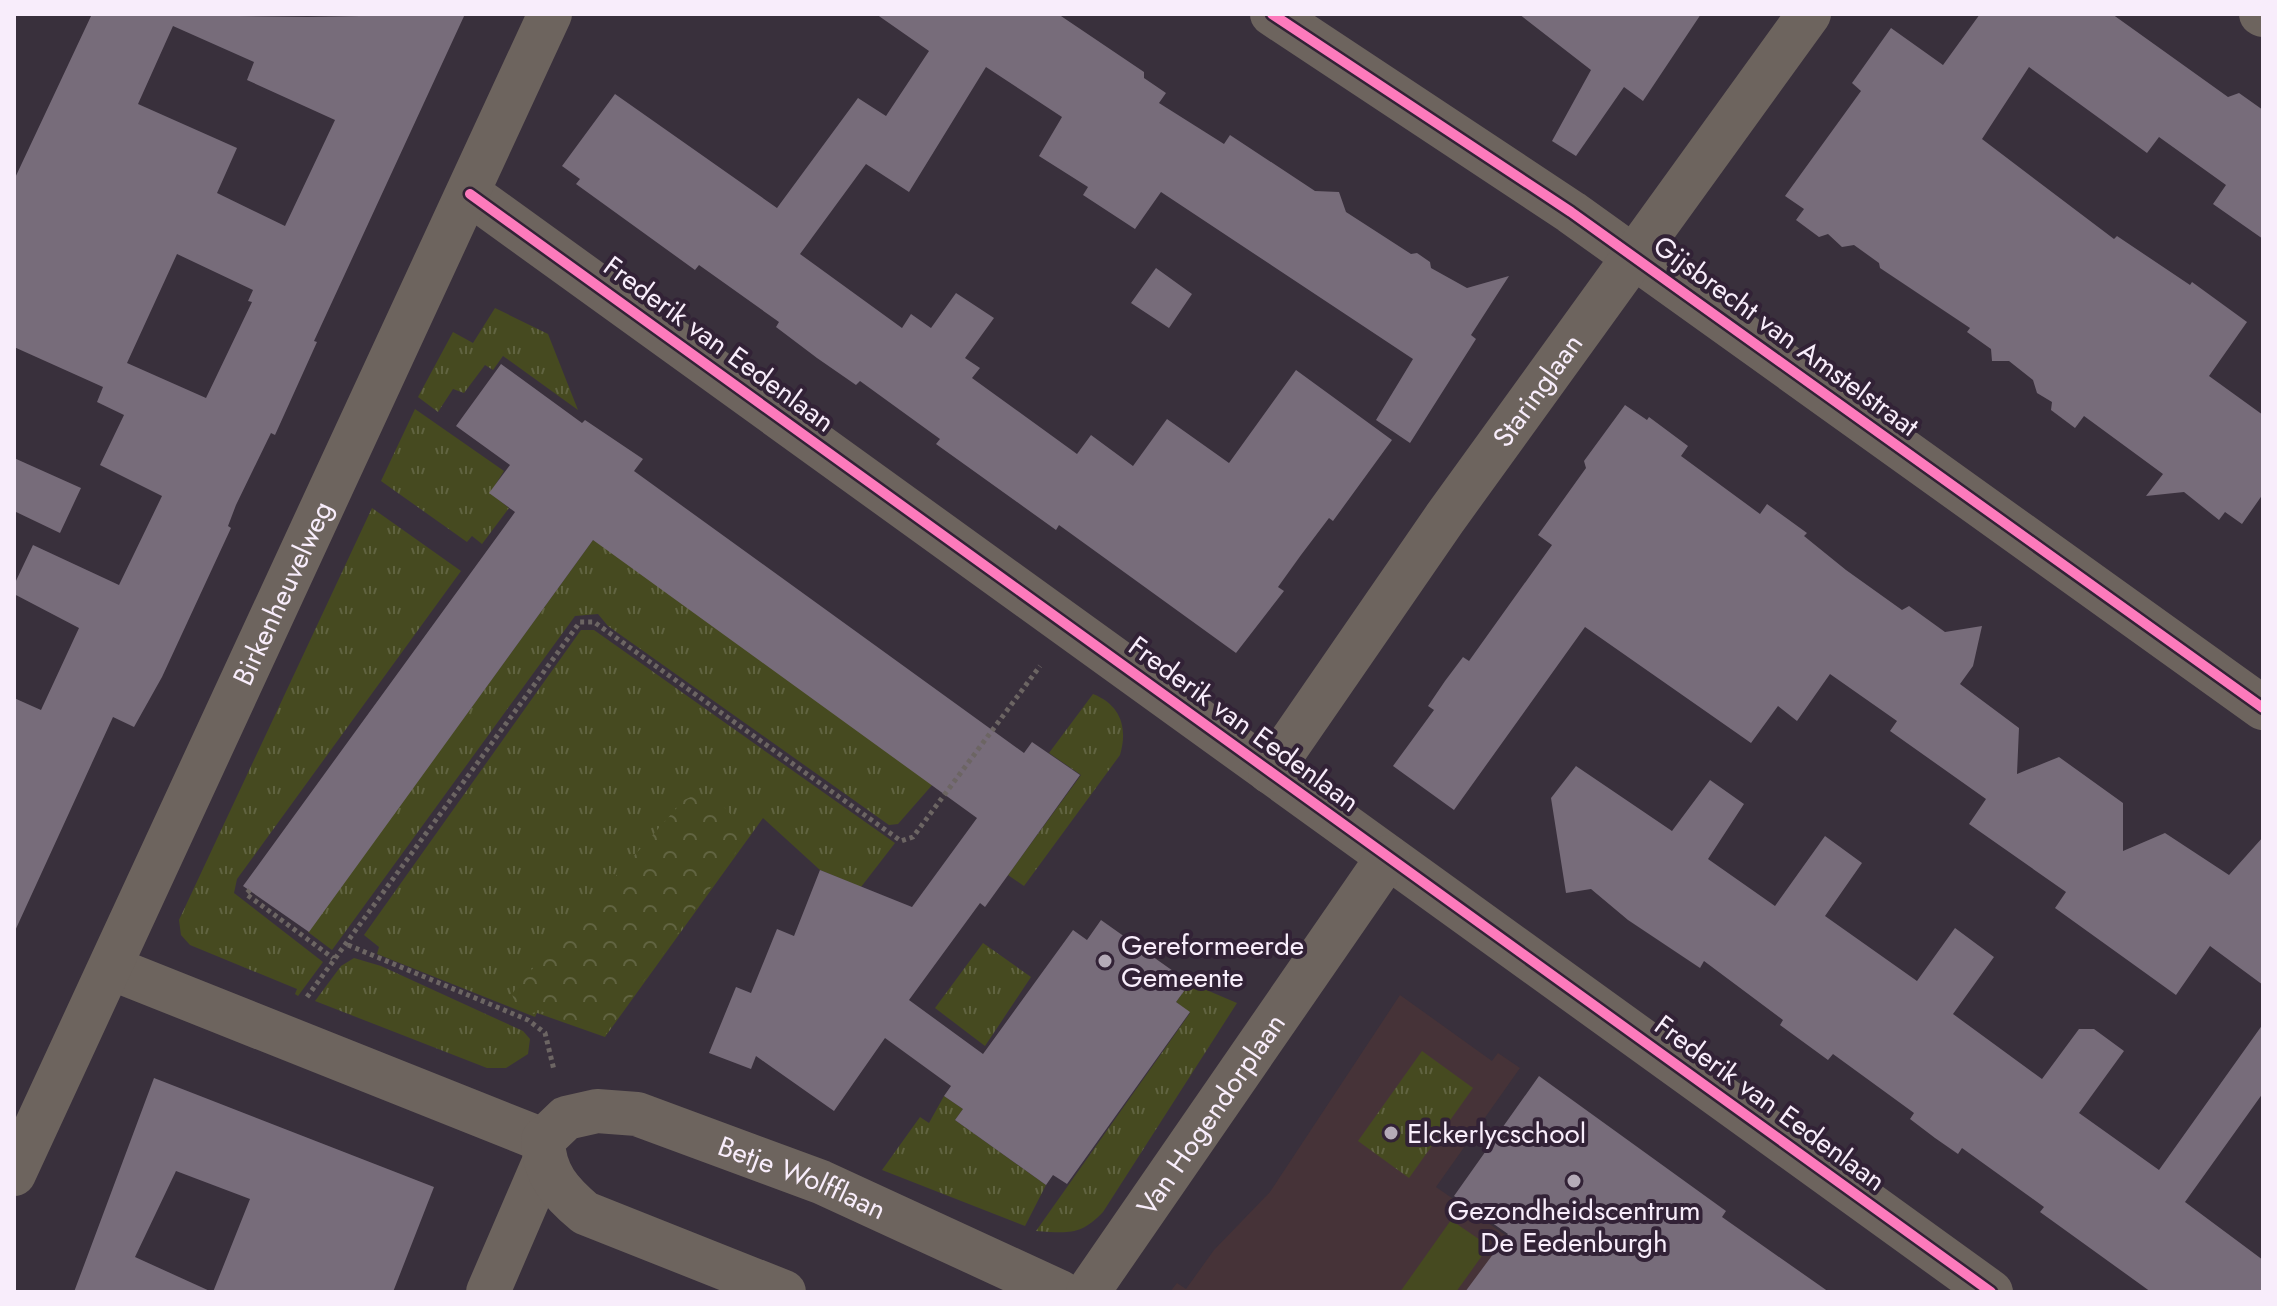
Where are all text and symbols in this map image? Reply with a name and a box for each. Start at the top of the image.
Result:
street label: Gijsbrecht van Amstelstraat [1645,226,1927,447]
street label: Frederik van Eedenlaan [595,246,843,442]
street label: Staringlaan [1482,325,1592,455]
street label: Birkenheuvelweg [222,494,343,692]
street label: Frederik van Eedenlaan [1120,626,1368,822]
place label: Gereformeerde Gemeente [1121,925,1304,998]
marker: Gereformeerde Gemeente [1096,952,1114,970]
street label: Van Hogendorplaan [1126,1005,1295,1224]
street label: Frederik van Eedenlaan [1646,1005,1894,1201]
place label: Elckerlycschool [1407,1113,1586,1154]
marker: Elckerlycschool [1382,1124,1400,1142]
street label: Betje Wolfflaan [712,1125,893,1230]
marker: Gezondheidscentrum De Eedenburgh [1565,1172,1583,1190]
place label: Gezondheidscentrum De Eedenburgh [1447,1190,1701,1263]

